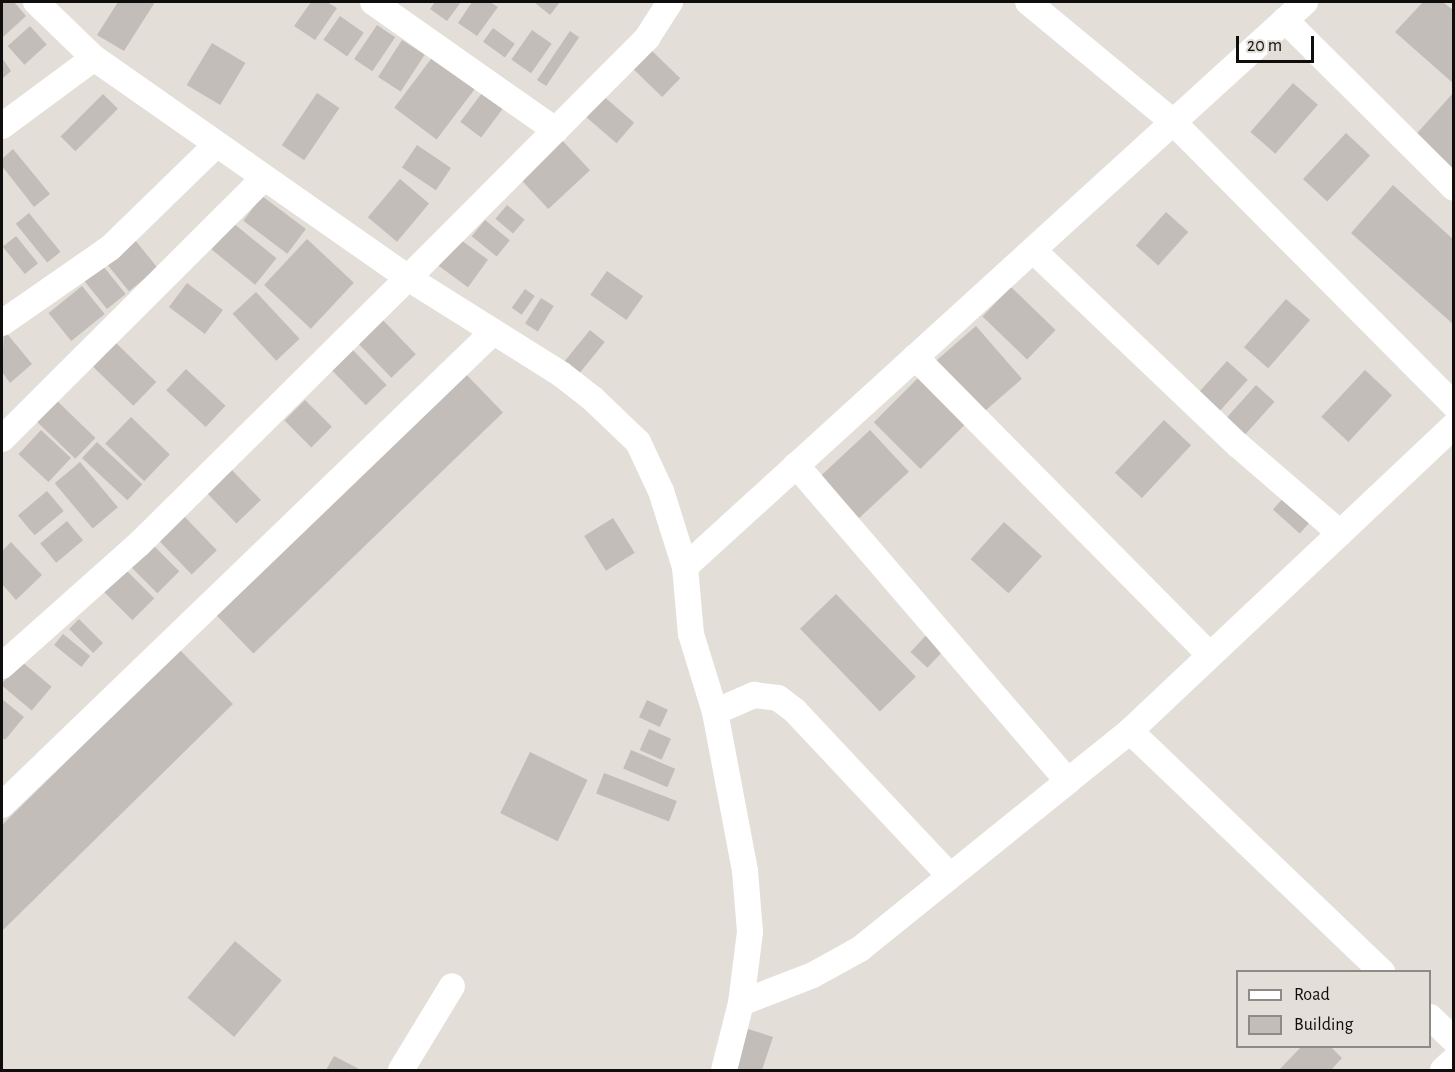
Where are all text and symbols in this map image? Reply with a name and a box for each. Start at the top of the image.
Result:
scale bar [1239,24,1317,62]
text: 20 m [1247,37,1282,55]
legend [1236,970,1431,1048]
text: Road [1294,986,1330,1004]
text: Building [1294,1016,1353,1034]

